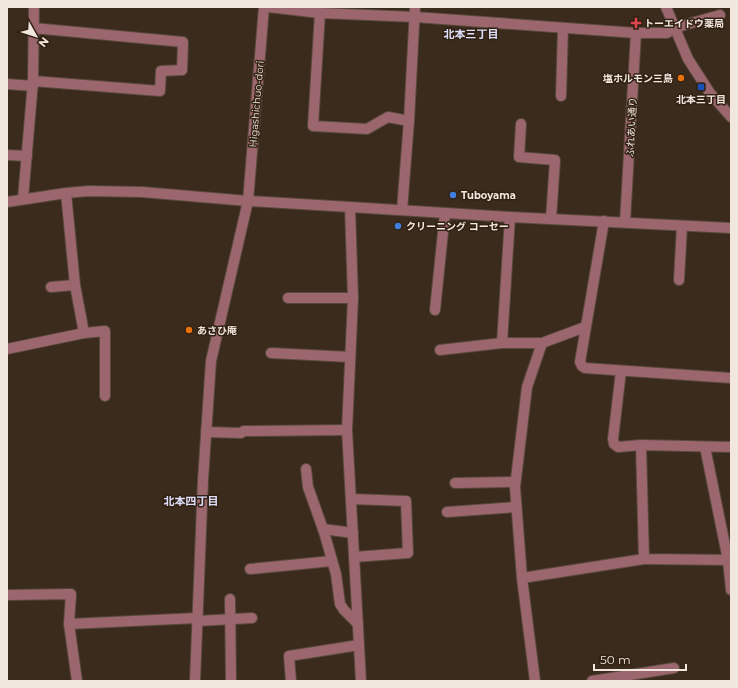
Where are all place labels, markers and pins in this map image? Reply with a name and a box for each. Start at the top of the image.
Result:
place label: トーエイドウ薬局 [644,17,724,30]
marker: トーエイドウ薬局 [631,18,641,28]
place label: 塩ホルモン三島 [603,72,673,85]
marker: 塩ホルモン三島 [676,73,686,83]
marker: 北本三丁目 [696,82,706,92]
place label: 北本三丁目 [676,93,726,106]
place label: Tuboyama [461,189,516,202]
marker: Tuboyama [448,190,458,200]
place label: クリーニング コーセー [406,220,509,233]
marker: クリーニング コーセー [393,221,403,231]
place label: あさひ庵 [197,324,237,337]
marker: あさひ庵 [184,325,194,335]

